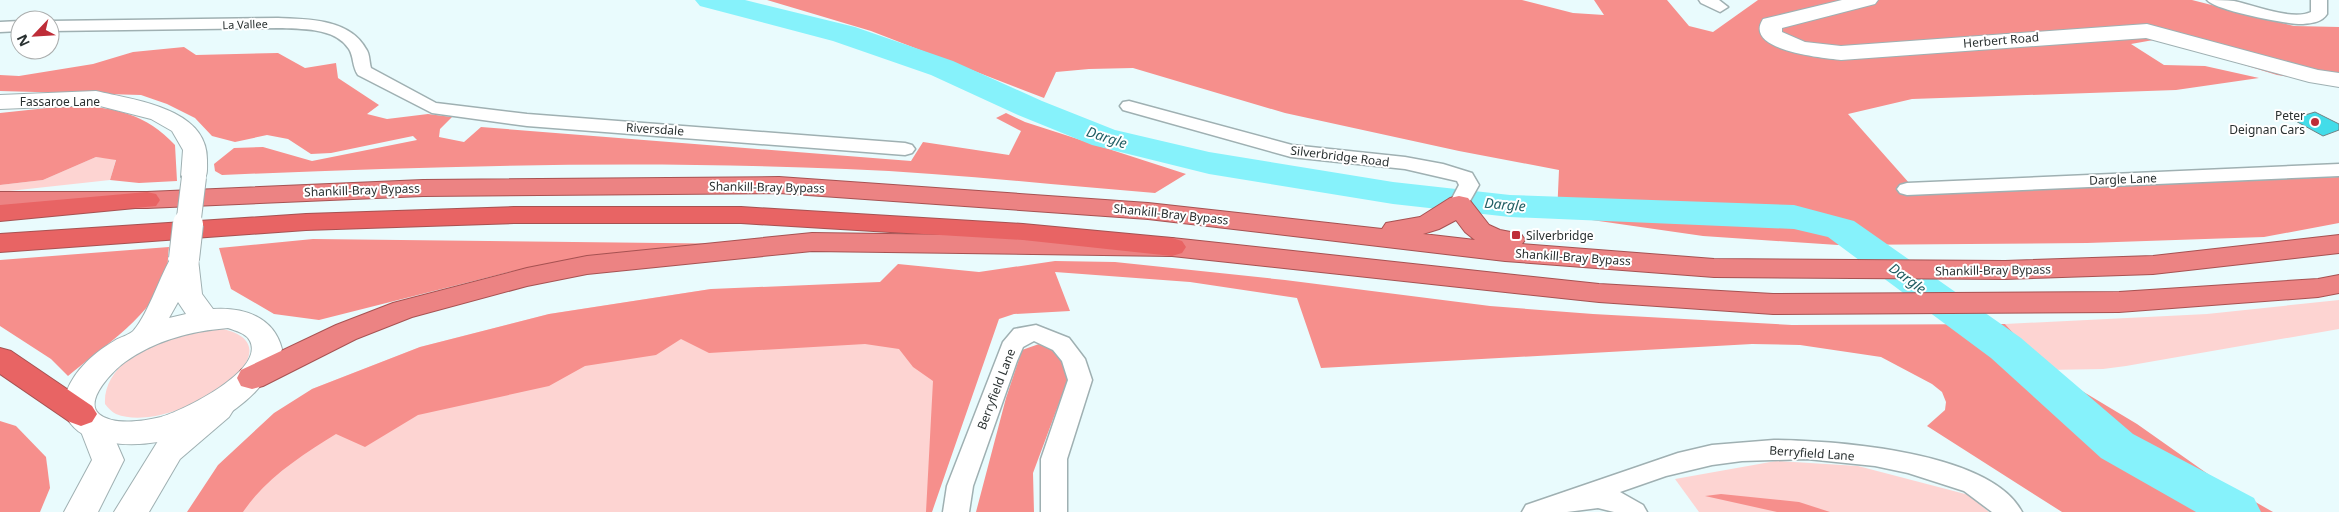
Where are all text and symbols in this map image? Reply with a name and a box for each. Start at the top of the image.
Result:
north arrow [10,10,60,60]
street label: La Vallee [222,16,268,32]
street label: Herbert Road [1962,28,2040,52]
text: N [12,32,34,50]
street label: Fassaroe Lane [20,93,100,110]
place label: Peter Deignan Cars [2229,107,2305,138]
marker: Peter Deignan Cars [2309,116,2321,128]
street label: Riversdale [625,118,685,140]
water label: Dargle [1084,122,1130,152]
street label: Silverbridge Road [1290,141,1390,171]
street label: Dargle Lane [2089,169,2157,189]
street label: Shankill-Bray Bypass [709,177,825,197]
street label: Shankill-Bray Bypass [304,179,420,201]
water label: Dargle [1484,193,1526,215]
street label: Shankill-Bray Bypass [1113,199,1230,229]
place label: Silverbridge [1526,227,1594,244]
marker: Silverbridge [1510,229,1522,241]
street label: Shankill-Bray Bypass [1515,244,1632,270]
water label: Dargle [1886,258,1930,298]
street label: Shankill-Bray Bypass [1935,260,2051,280]
street label: Berryfield Lane [973,346,1019,432]
street label: Berryfield Lane [1769,442,1855,464]

